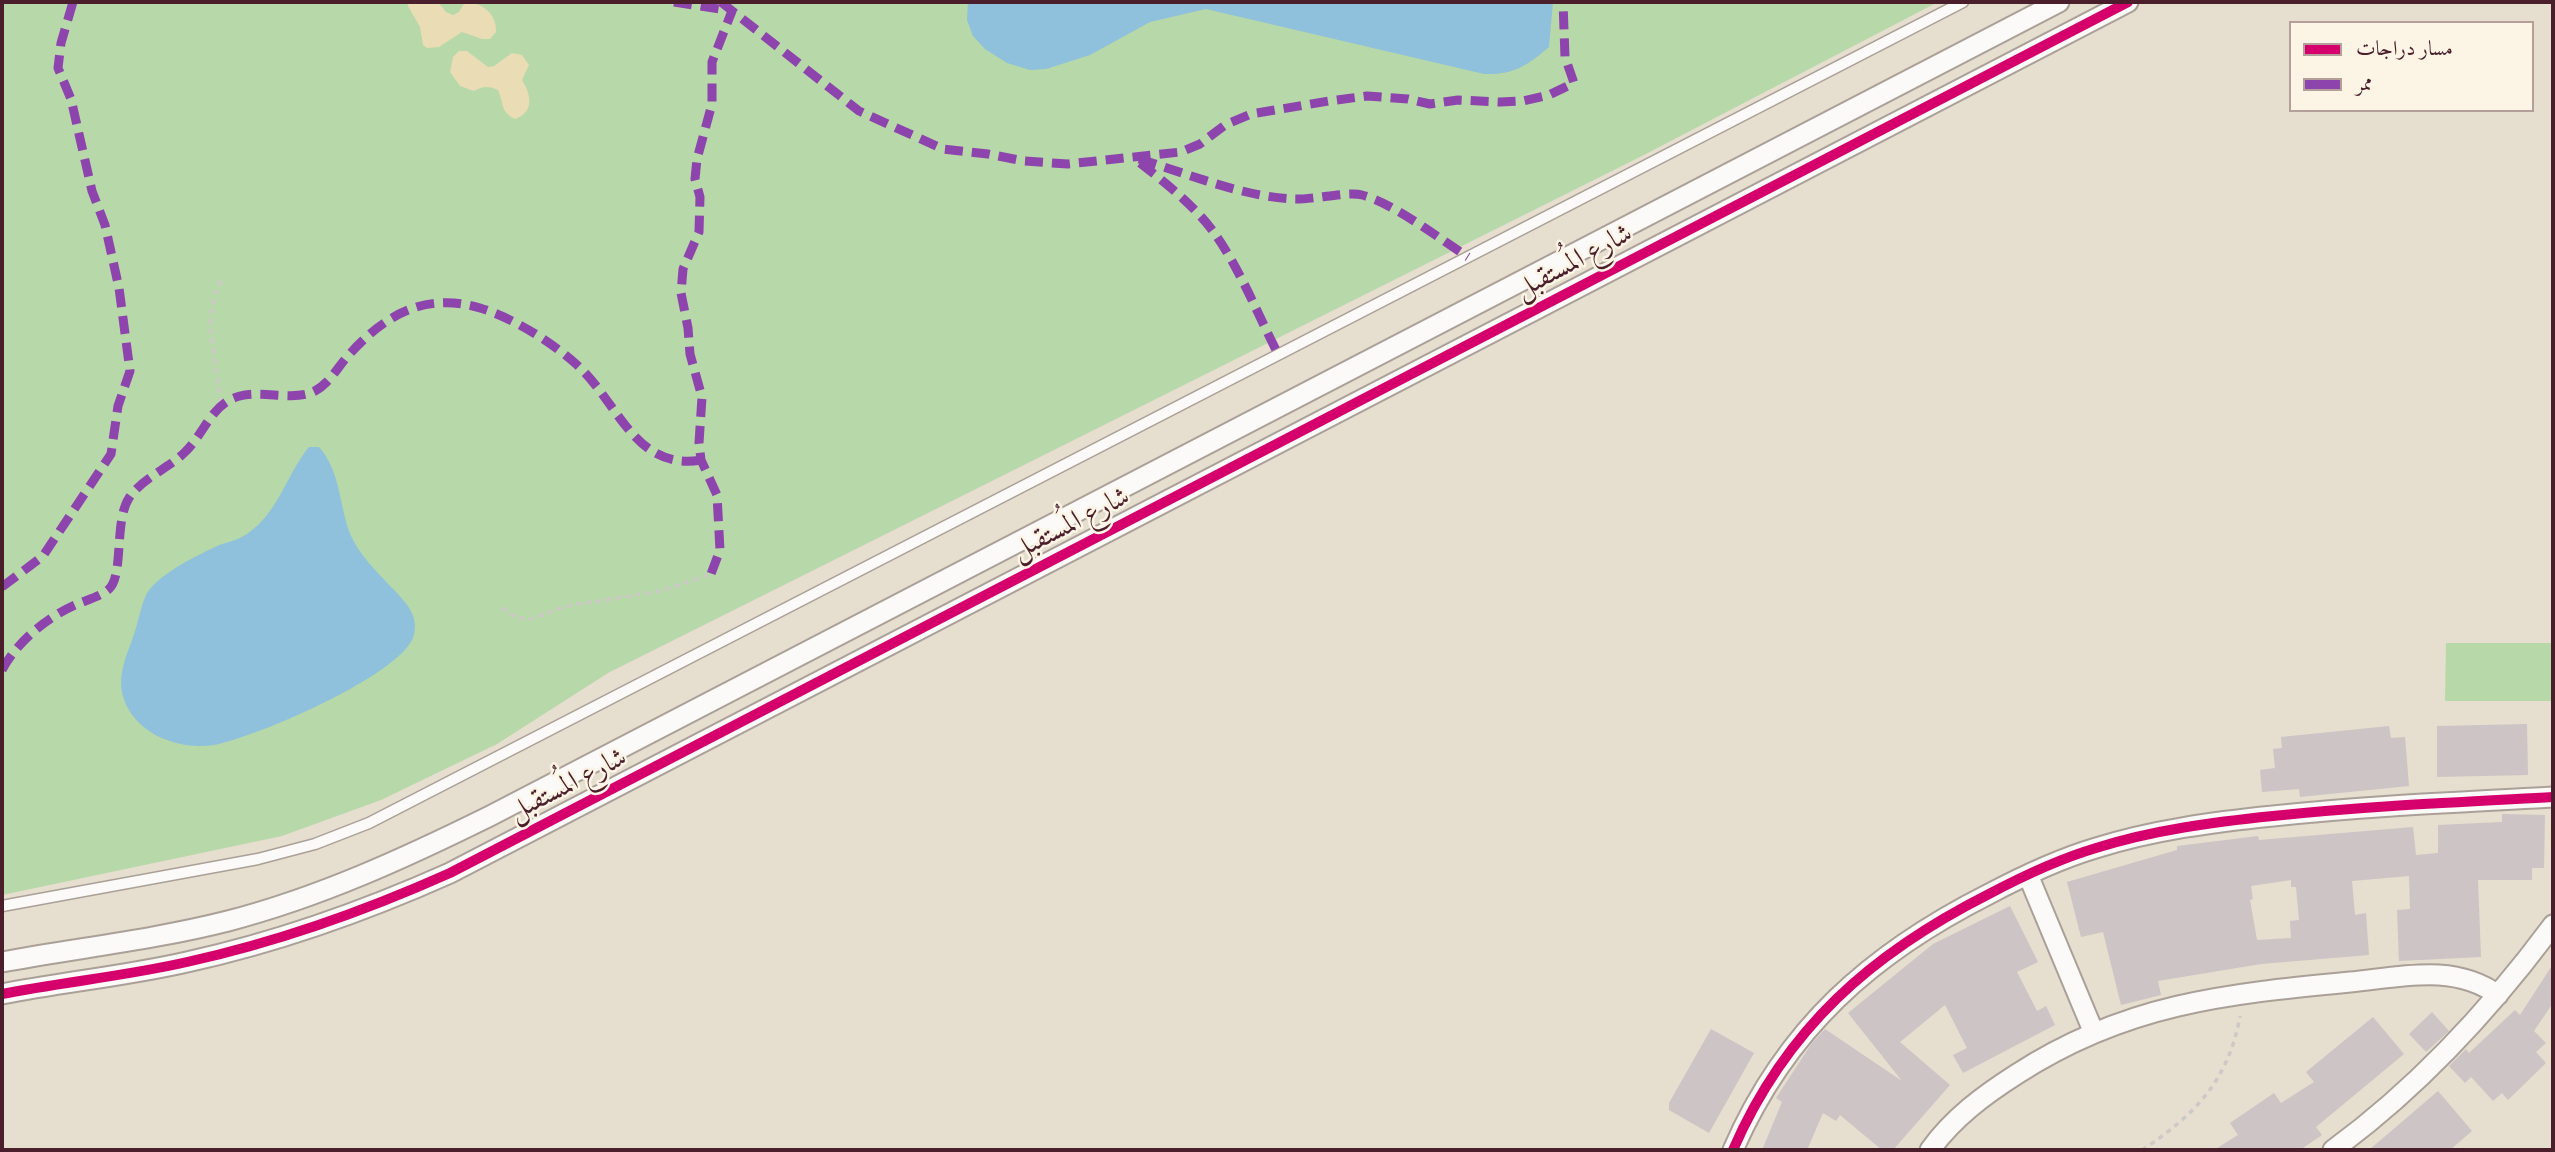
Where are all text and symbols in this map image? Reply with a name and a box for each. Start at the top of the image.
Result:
legend [2289,21,2534,112]
text: مسار دراجات [2356,35,2453,64]
text: ممر [2356,70,2373,99]
street label: شارع المُستقبل [1510,219,1640,309]
street label: شارع المُستقبل [1007,482,1137,570]
street label: شارع المُستقبل [504,743,634,831]

